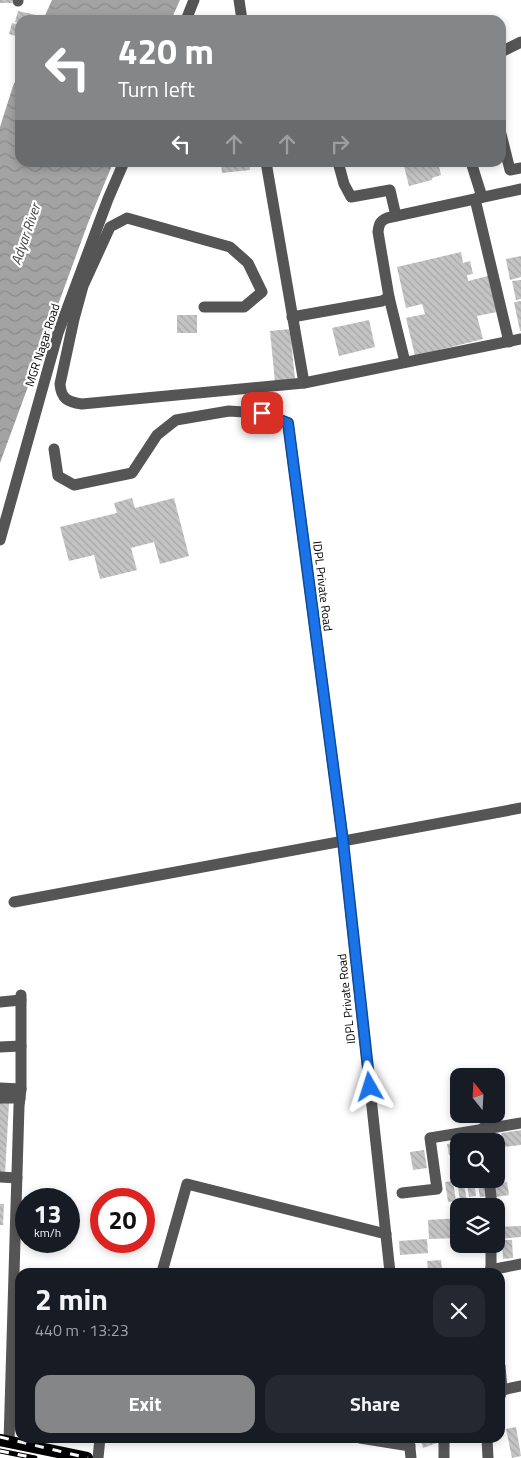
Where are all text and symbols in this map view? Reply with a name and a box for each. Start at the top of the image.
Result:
text: 420 m [118,24,214,78]
icon: left [35,35,100,100]
text: Turn left [118,72,195,106]
icon: left [167,130,195,158]
icon: ahead [220,130,248,158]
icon: ahead [273,130,301,158]
icon: right [326,130,354,158]
water label: Adyar River [5,199,46,267]
street label: MGR Nagar Road [20,301,64,389]
pin [241,392,283,434]
icon: arrive [248,399,276,427]
street label: IDPL Private Road [308,540,338,632]
street label: IDPL Private Road [332,953,360,1045]
position arrow [343,1060,395,1112]
north arrow [450,1068,505,1122]
map controls [450,1068,505,1253]
button: search [450,1133,505,1188]
speed limit sign: 20 [90,1188,155,1253]
text: 13 [33,1195,62,1233]
button: layers [450,1198,505,1253]
text: km/h [34,1223,61,1242]
text: 2 min [35,1276,108,1322]
button: close [433,1285,485,1337]
text: 440 m · 13:23 [35,1318,129,1342]
button: Exit [35,1375,255,1433]
button: Share [265,1375,485,1433]

